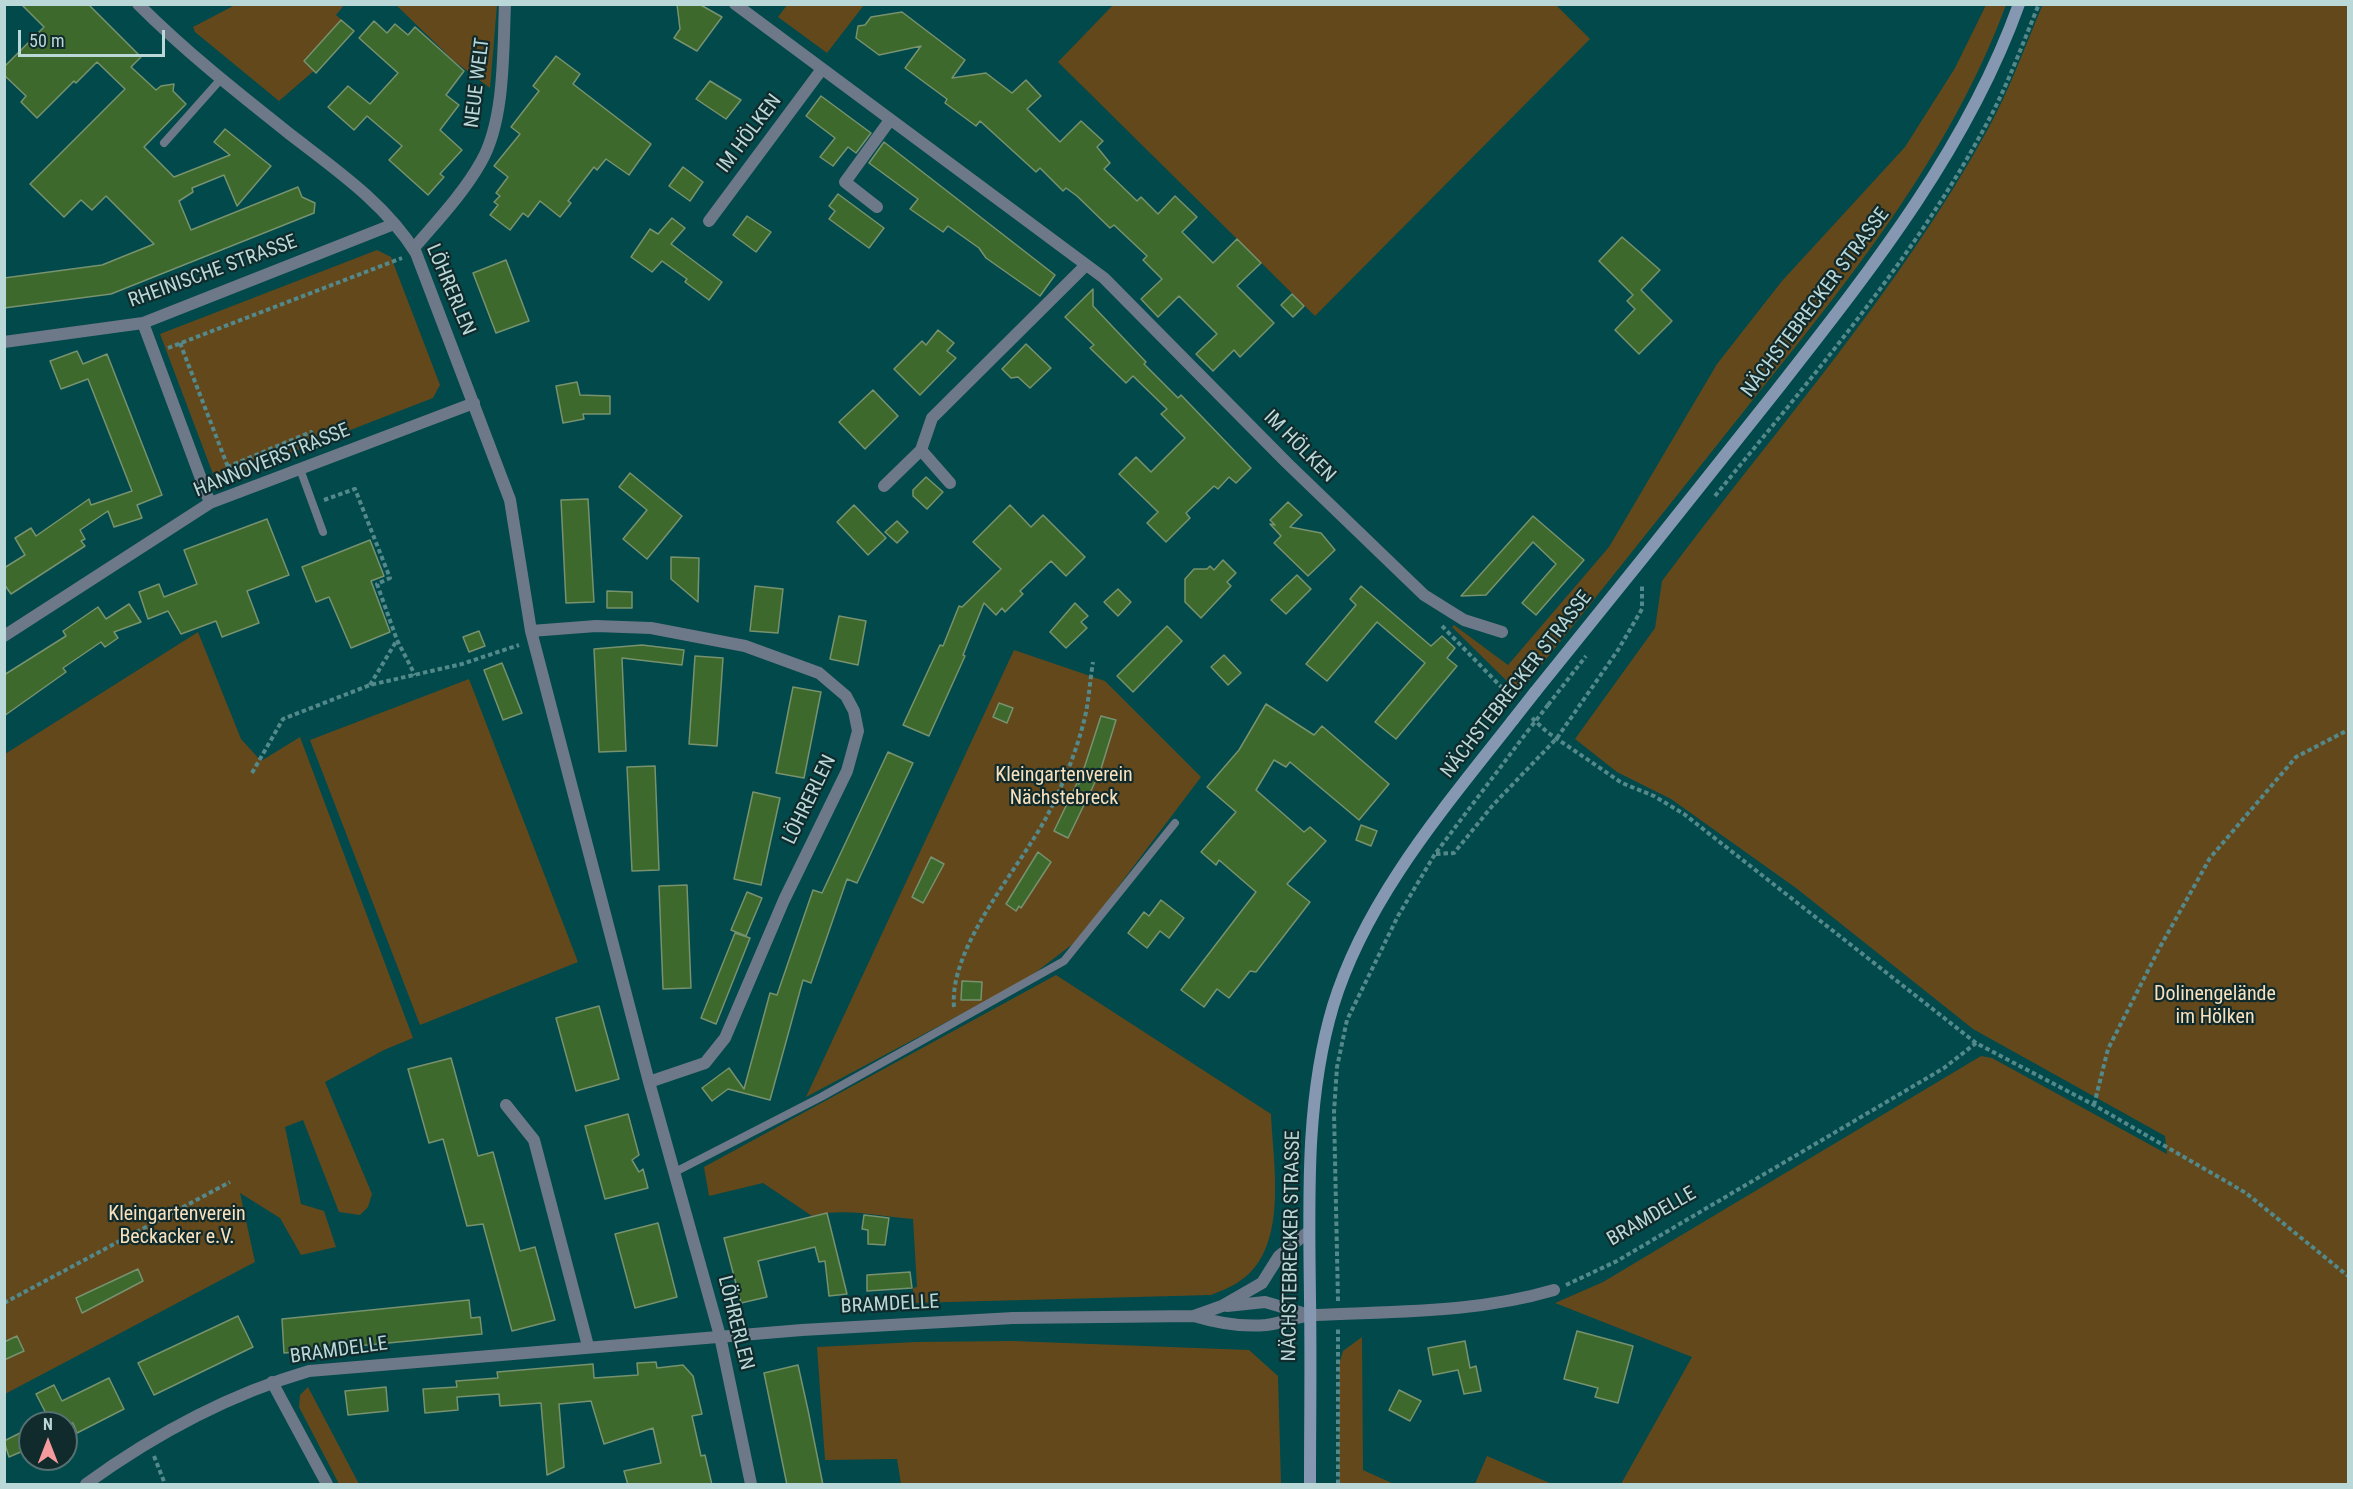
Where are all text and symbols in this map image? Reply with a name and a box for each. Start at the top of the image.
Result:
scale bar [21,18,168,56]
text: 50 m [29,30,64,51]
street label: NEUE WELT [461,37,495,129]
street label: IM HÖLKEN [713,90,787,178]
street label: NÄCHSTEBRECKER STRASSE [1737,204,1895,402]
street label: RHEINISCHE STRASSE [125,230,301,314]
street label: LÖHRERLEN [420,241,480,339]
street label: IM HÖLKEN [1258,406,1340,488]
street label: HANNOVERSTRASSE [191,419,353,503]
street label: NÄCHSTEBRECKER STRASSE [1436,587,1598,783]
street label: LÖHRERLEN [778,751,842,849]
park label: Kleingartenverein Nächstebreck [995,764,1133,811]
park label: Dolinengelände im Hölken [2154,983,2276,1030]
street label: NÄCHSTEBRECKER STRASSE [1278,1130,1306,1362]
street label: BRAMDELLE [1603,1182,1701,1252]
park label: Kleingartenverein Beckacker e.V. [108,1203,246,1250]
street label: LÖHRERLEN [712,1273,758,1373]
street label: BRAMDELLE [840,1290,940,1320]
street label: BRAMDELLE [289,1332,389,1370]
north arrow [18,1411,78,1471]
text: N [43,1415,53,1434]

